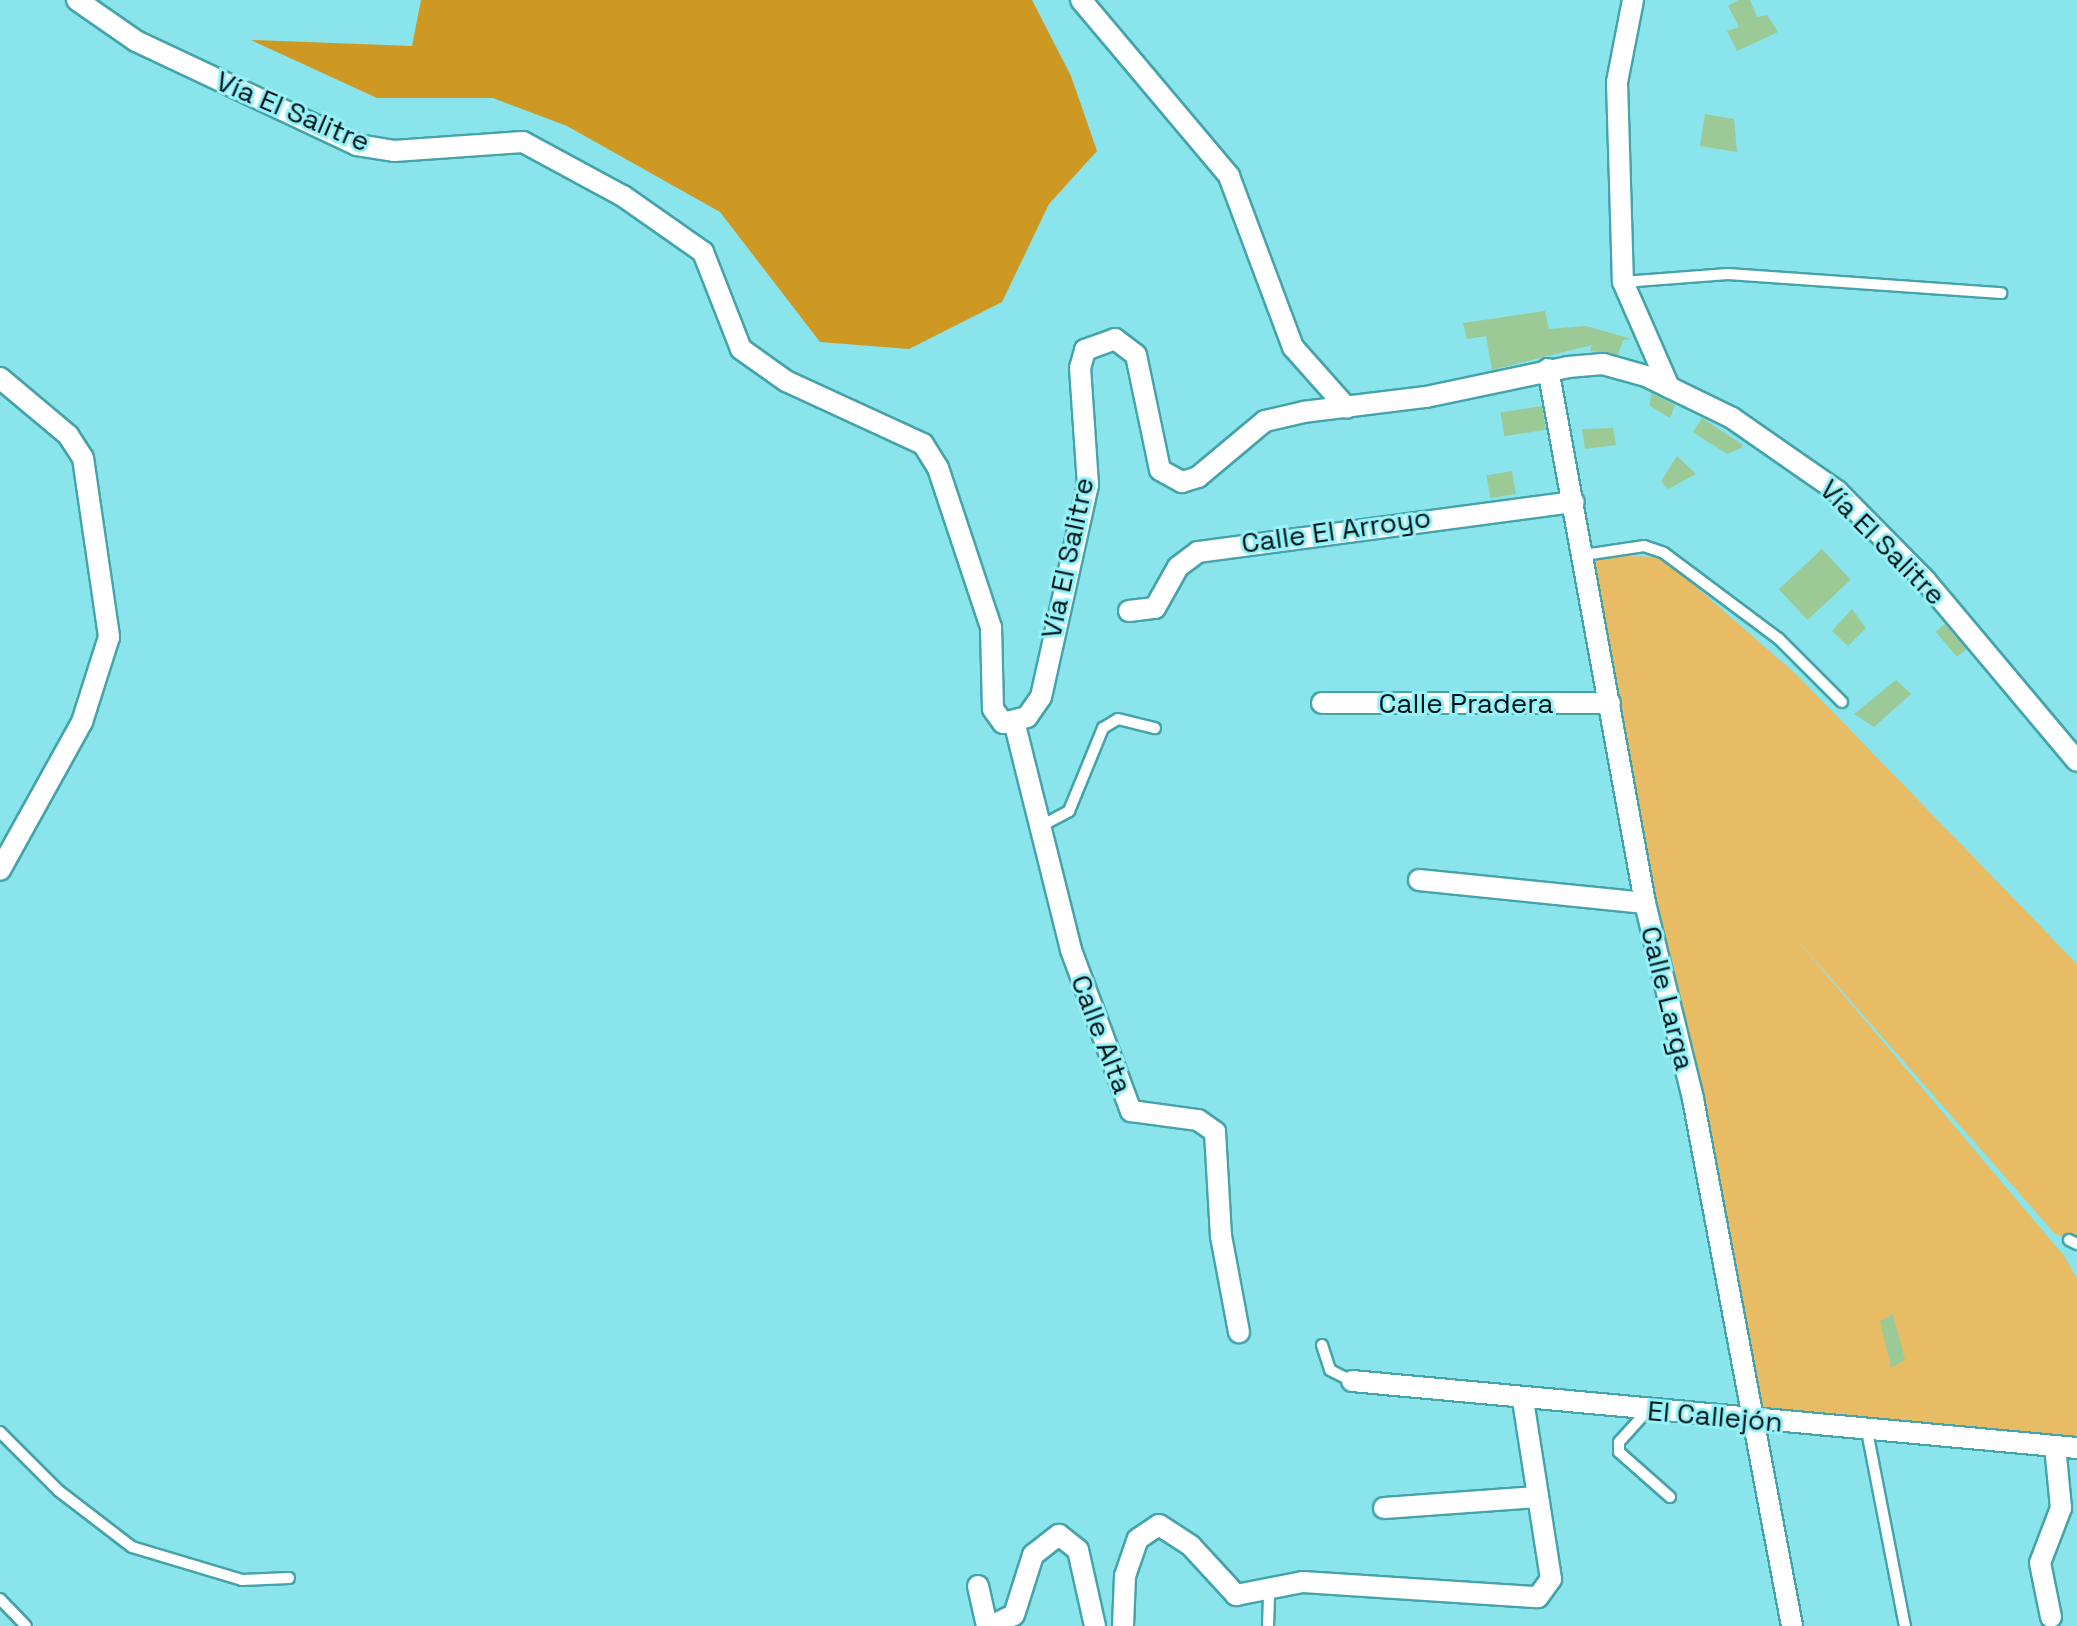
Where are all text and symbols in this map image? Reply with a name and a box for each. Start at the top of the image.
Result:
street label: Vía El Salitre [211,64,375,158]
street label: Vía El Salitre [1813,472,1953,612]
street label: Vía El Salitre [1034,474,1100,642]
street label: Calle El Arroyo [1239,500,1433,560]
street label: Calle Pradera [1379,686,1553,720]
street label: Calle Larga [1634,923,1702,1073]
street label: Calle Alta [1064,970,1140,1098]
street label: El Callejón [1646,1393,1784,1439]

